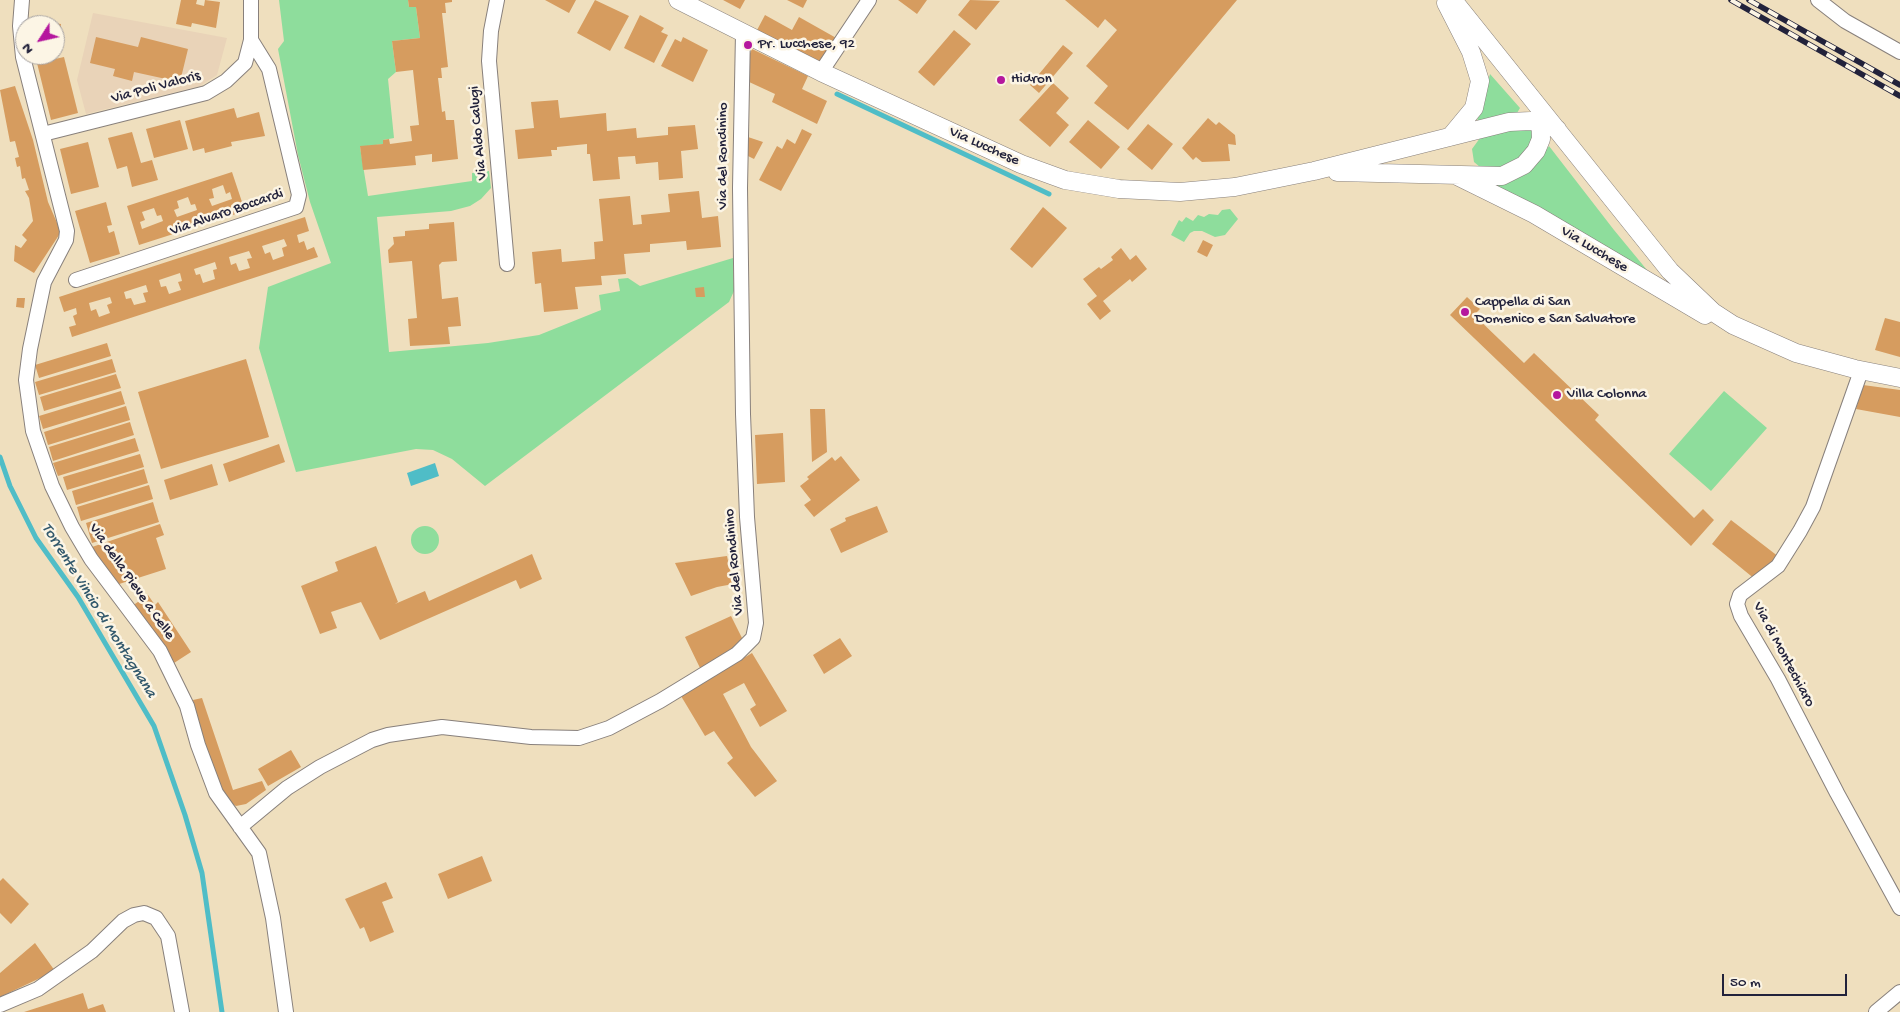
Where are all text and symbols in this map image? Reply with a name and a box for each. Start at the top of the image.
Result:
north arrow [15,15,65,65]
place label: Pr. Lucchese, 92 [758,36,855,54]
marker: Pr. Lucchese, 92 [742,39,754,51]
text: N [19,40,38,57]
street label: Via Poli Valoris [109,67,203,109]
place label: Hidron [1011,71,1052,89]
marker: Hidron [995,74,1007,86]
street label: Via Aldo Calugi [466,85,492,181]
street label: Via del Rondinino [715,103,733,209]
street label: Via Lucchese [946,123,1022,171]
street label: Via Alvaro Boccardi [168,185,286,241]
street label: Via Lucchese [1557,223,1631,277]
place label: Cappella di San Domenico e San Salvatore [1475,294,1636,329]
marker: Cappella di San Domenico e San Salvatore [1459,306,1471,318]
place label: Villa Colonna [1567,386,1647,404]
marker: Villa Colonna [1551,389,1563,401]
street label: Via del Rondinino [721,508,749,616]
water label: Torrente Vincio di Montagnana [36,520,160,702]
street label: Via della Pieve a Celle [84,520,178,644]
street label: Via di Montechiaro [1748,600,1818,710]
scale bar [1725,964,1850,996]
text: 50 m [1730,974,1761,992]

